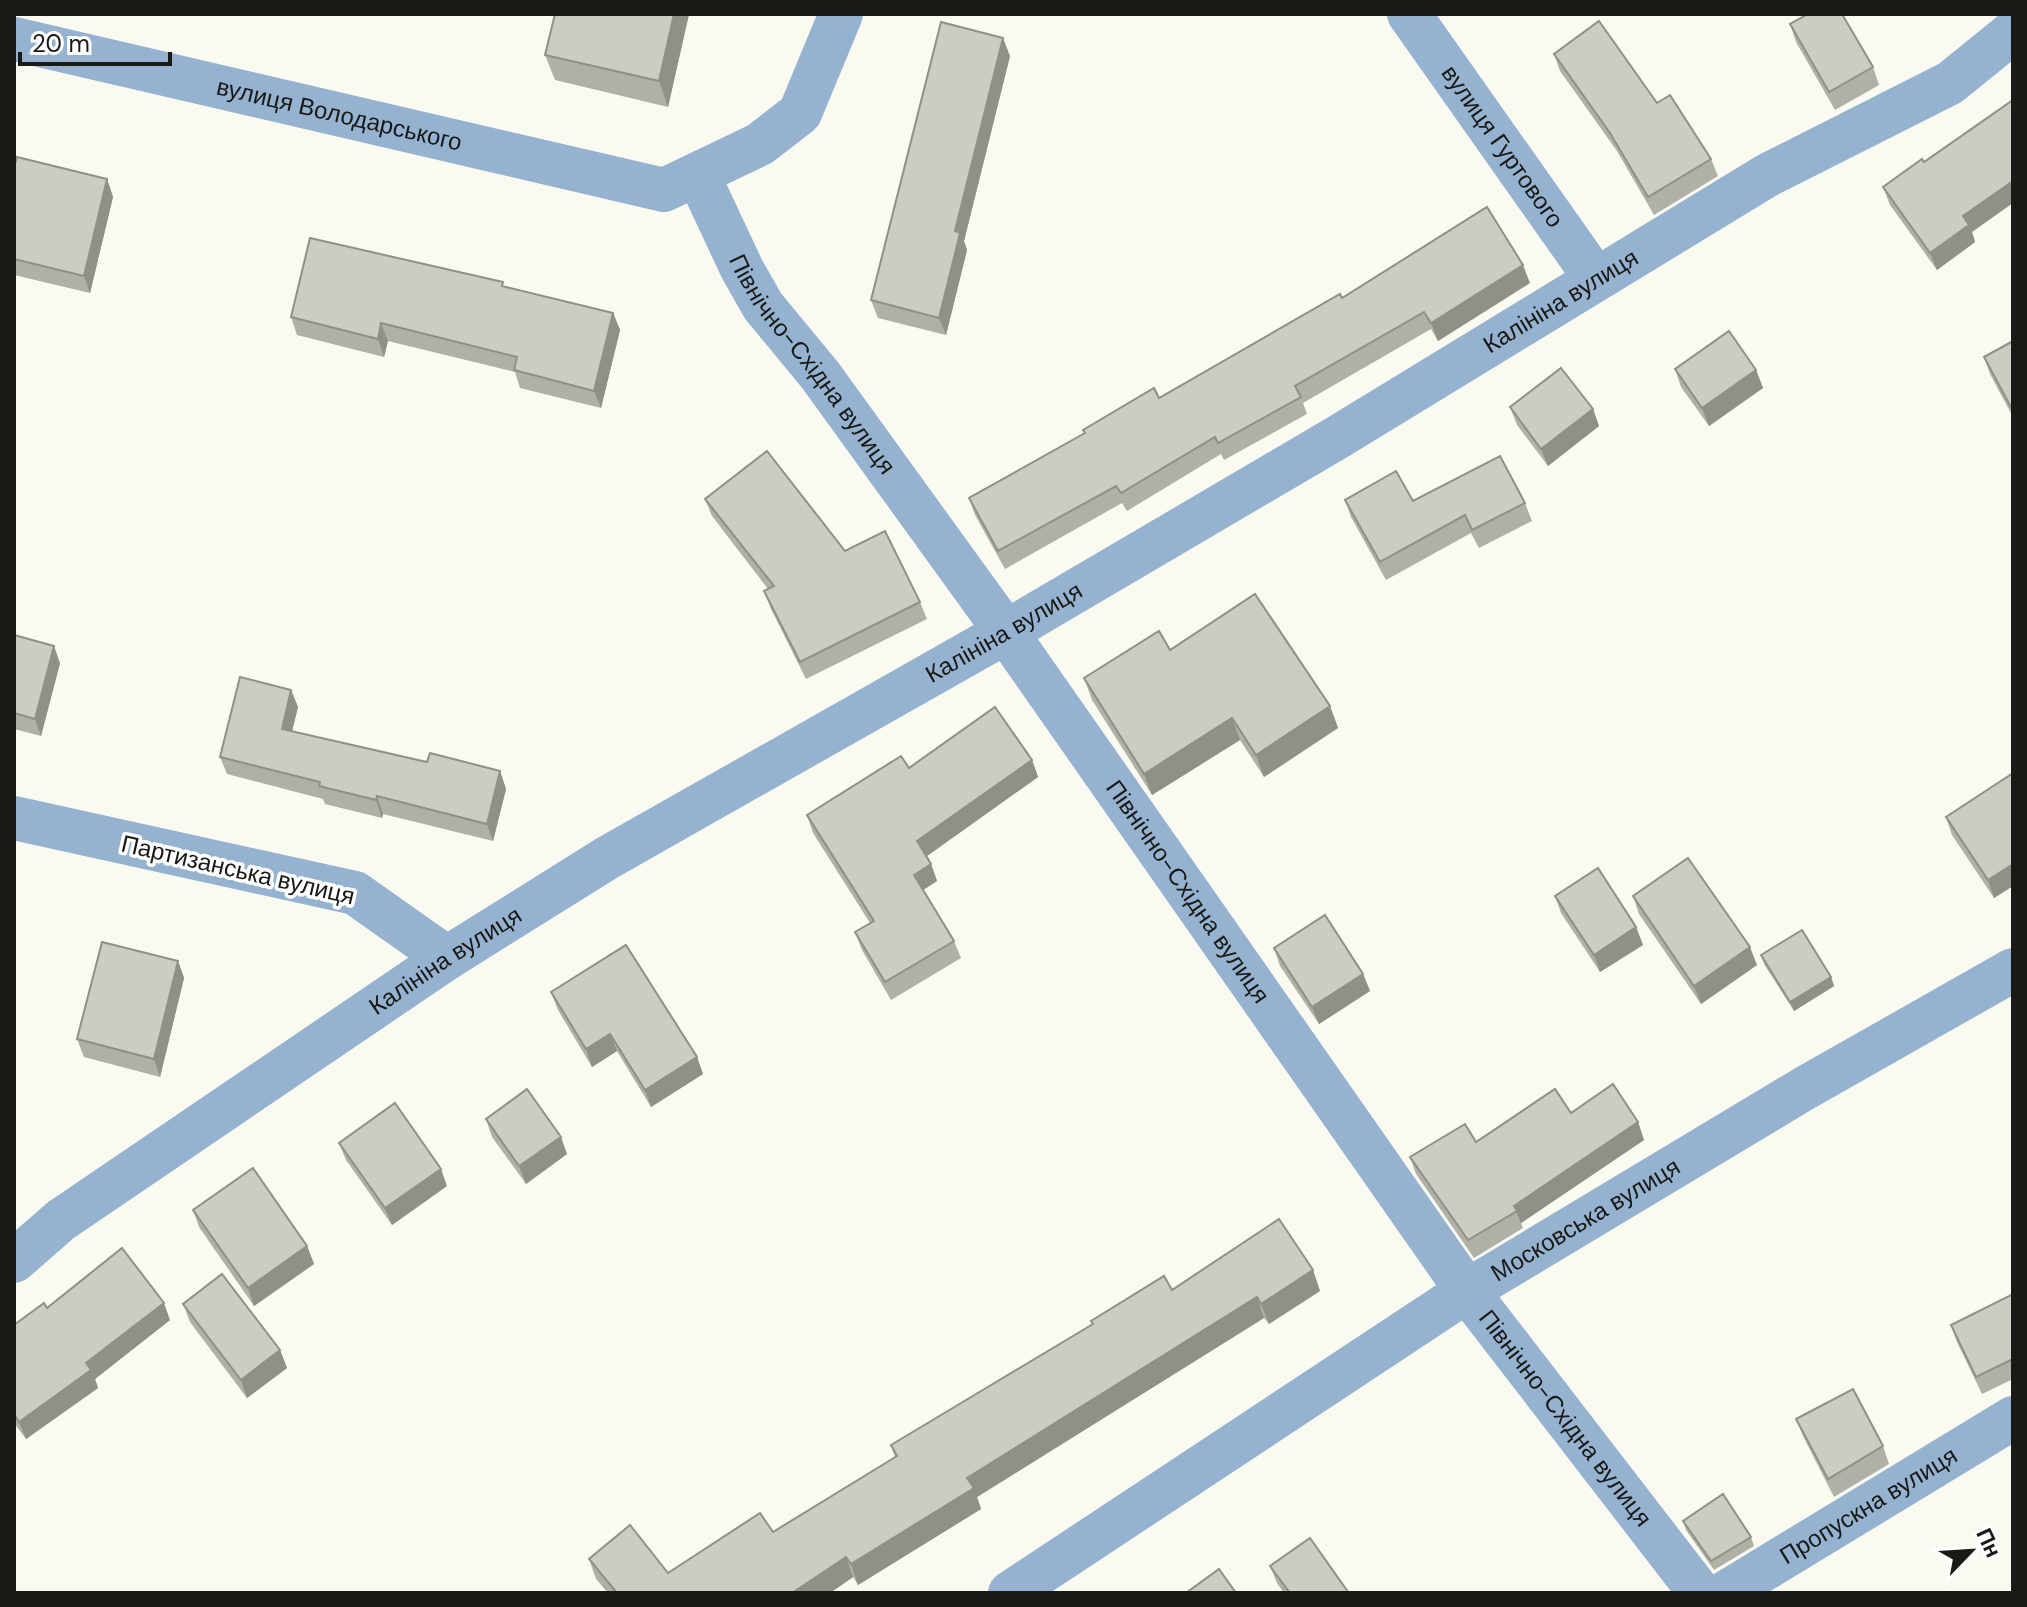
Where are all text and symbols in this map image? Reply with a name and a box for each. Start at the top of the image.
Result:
scale bar [20,16,170,66]
text: 20 m [32,28,90,59]
street label: вулиця Гуртового [1435,59,1571,233]
street label: вулиця Володарського [214,71,465,158]
street label: Калініна вулиця [1477,242,1644,360]
street label: Північно-Східна вулиця [722,249,903,480]
street label: Калініна вулиця [920,575,1088,690]
street label: Північно-Східна вулиця [1099,774,1277,1009]
street label: Партизанська вулиця [118,828,358,911]
street label: Калініна вулиця [363,899,527,1022]
street label: Московська вулиця [1485,1151,1686,1288]
street label: Північно-Східна вулиця [1472,1303,1659,1533]
street label: Пропускна вулиця [1774,1440,1963,1571]
north arrow [1931,1511,2011,1591]
text: Пн [1969,1523,2008,1562]

